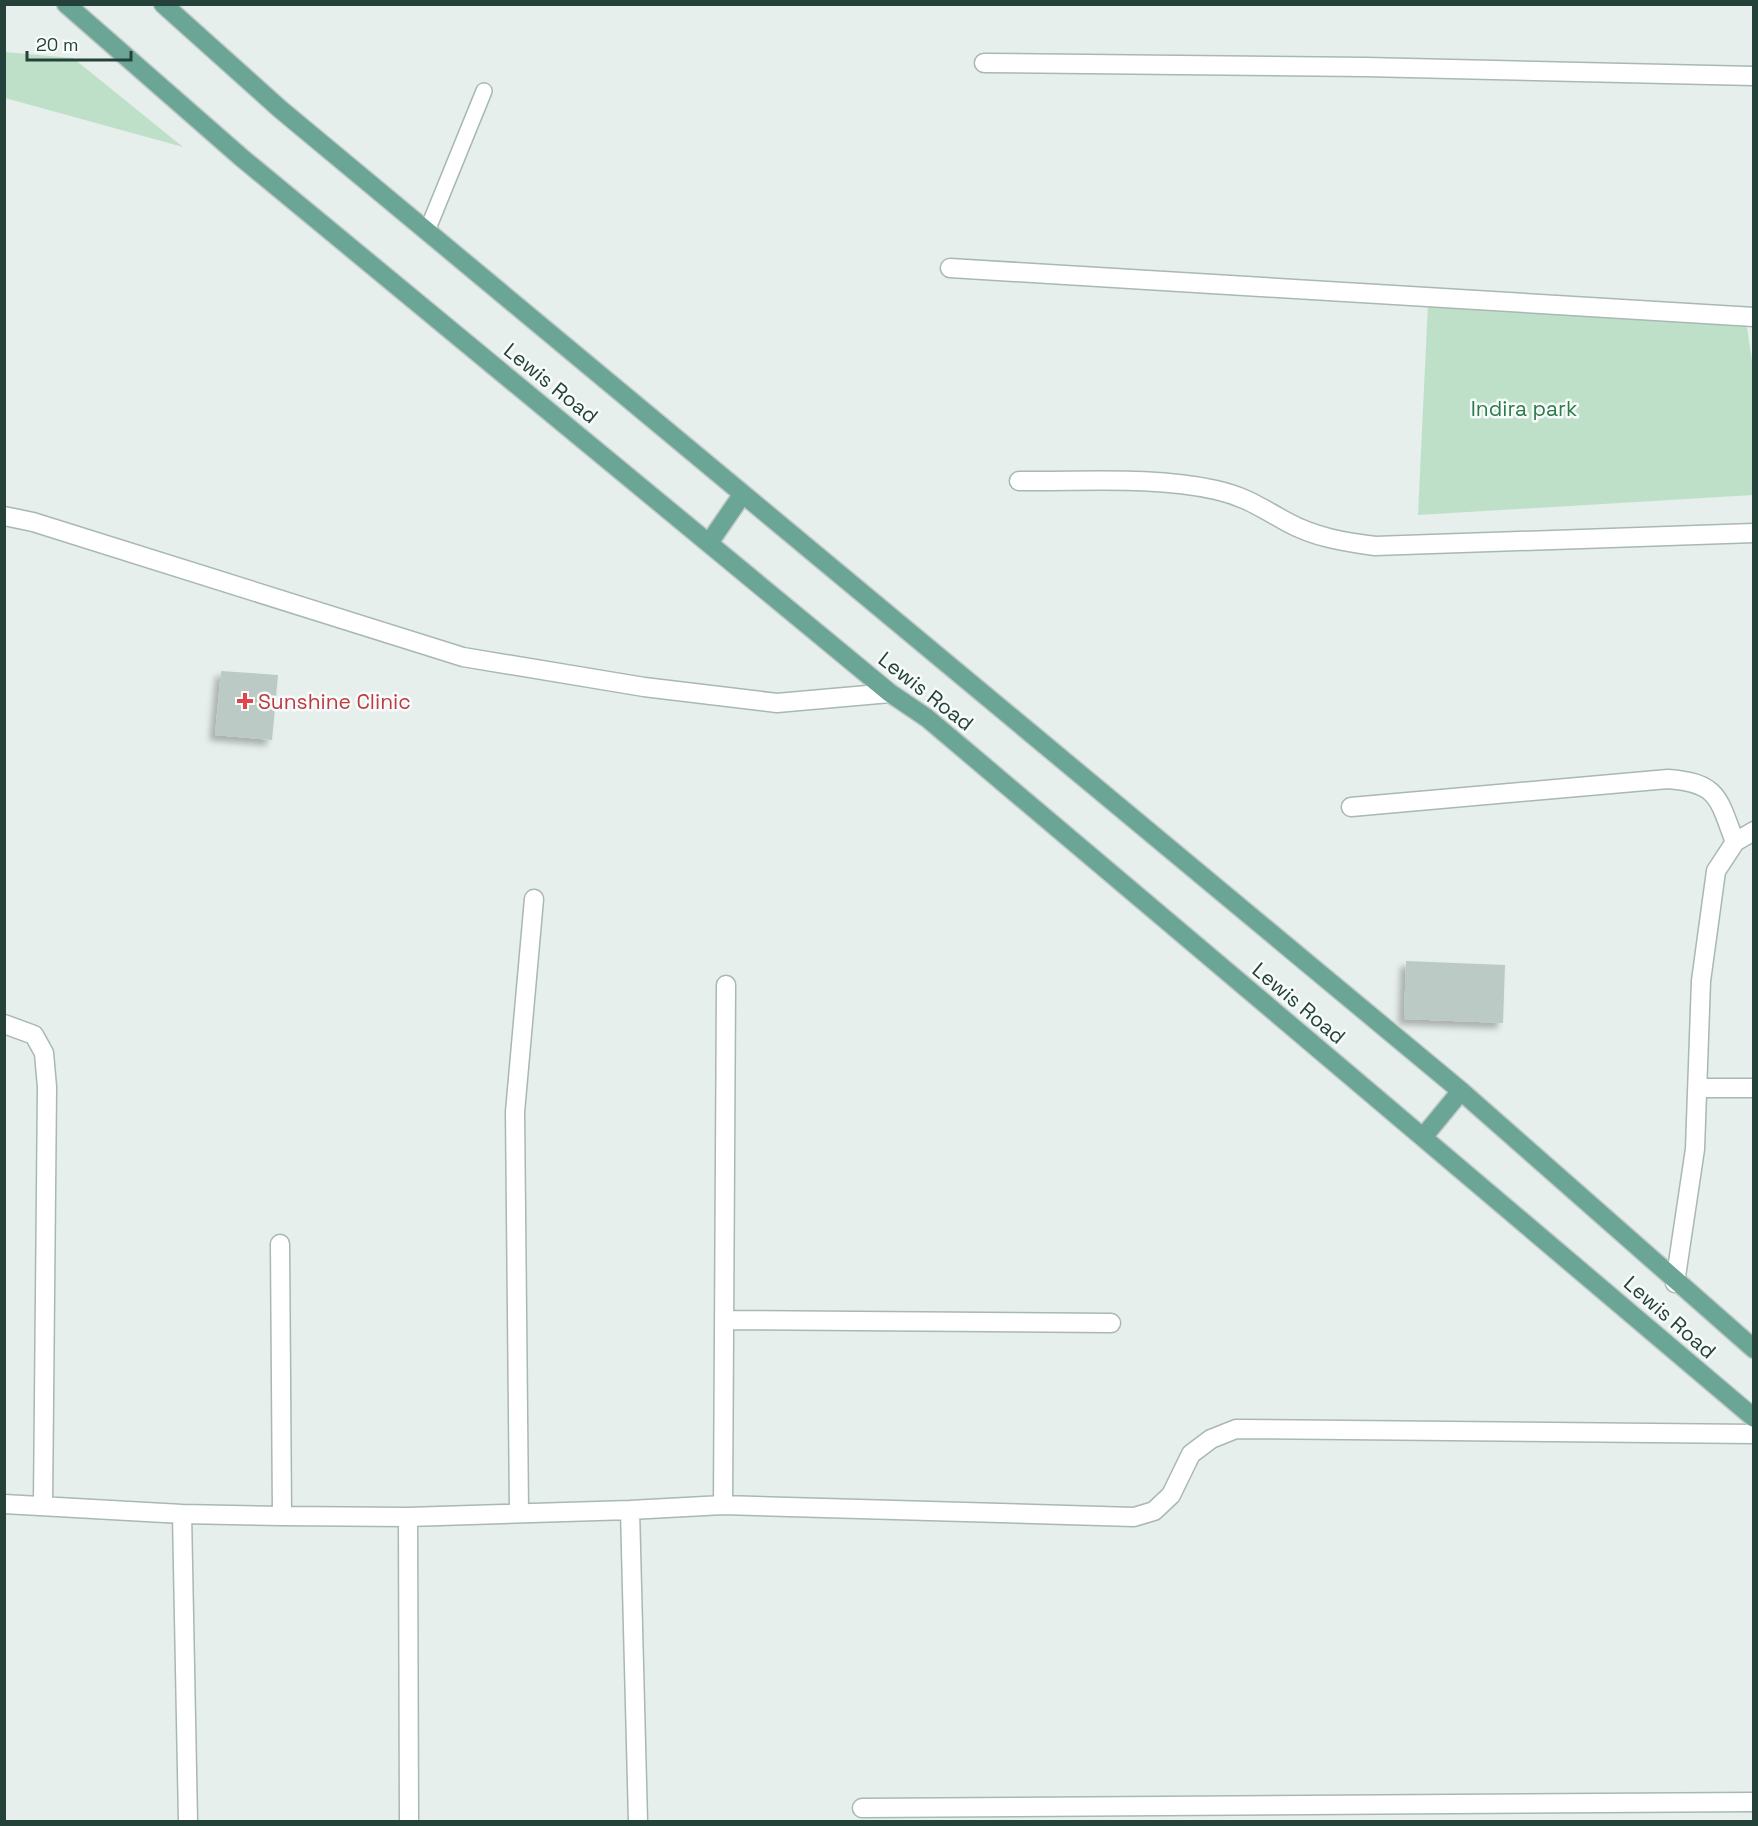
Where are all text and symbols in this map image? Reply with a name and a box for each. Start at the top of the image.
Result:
scale bar [27,24,130,62]
text: 20 m [36,33,79,56]
street label: Lewis Road [498,337,604,429]
park label: Indira park [1471,395,1577,422]
street label: Lewis Road [873,645,979,737]
place label: Sunshine Clinic [258,688,411,715]
marker: Sunshine Clinic [236,692,254,710]
street label: Lewis Road [1247,956,1351,1050]
street label: Lewis Road [1618,1270,1722,1364]

